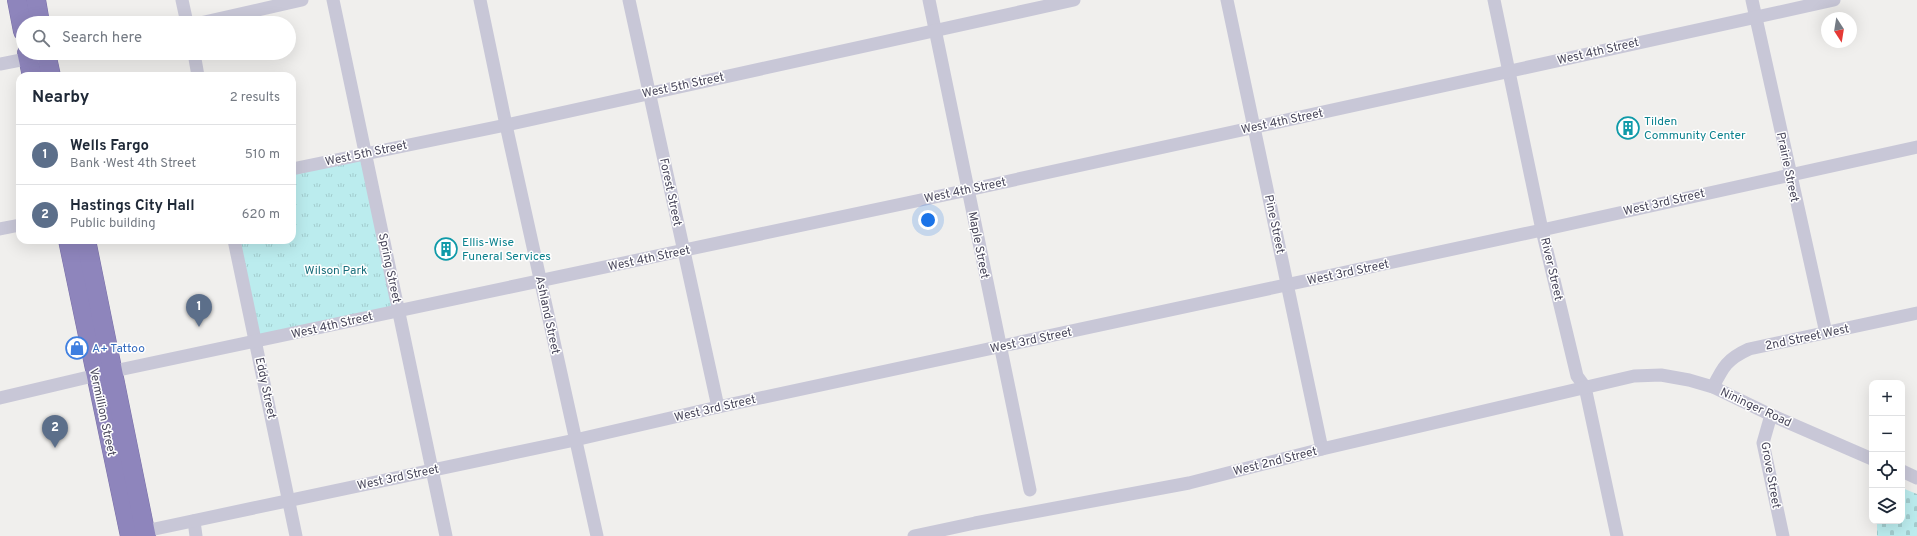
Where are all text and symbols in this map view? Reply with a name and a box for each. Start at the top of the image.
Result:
north arrow [1821,12,1857,48]
search box [16,16,296,60]
icon: search [30,27,52,49]
text: Search here [62,29,142,48]
street label: West 4th Street [1556,35,1641,69]
street label: West 5th Street [641,69,726,102]
text: Nearby [32,87,89,109]
text: 2 results [230,90,280,106]
street label: West 4th Street [1240,105,1325,138]
place label: Tilden Community Center [1644,114,1746,144]
building icon: Tilden Community Center [1615,115,1641,141]
street label: Prairie Street [1772,131,1802,204]
text: Wells Fargo [70,137,149,156]
street label: West 5th Street [324,137,409,170]
text: 1 [42,147,48,163]
text: 510 m [245,147,280,163]
text: Bank · West 4th Street [70,156,196,172]
street label: Forest Street [655,157,685,228]
street label: West 4th Street [923,174,1008,207]
street label: West 3rd Street [1622,186,1707,220]
street label: Pine Street [1260,193,1288,255]
text: Hastings City Hall [70,197,195,216]
text: 2 [41,207,49,223]
text: 620 m [242,207,280,223]
your location [918,210,938,230]
street label: Maple Street [964,210,992,280]
text: Public building [70,216,156,232]
street label: Spring Street [374,232,404,305]
place label: Ellis-Wise Funeral Services [462,235,551,265]
building icon: Ellis-Wise Funeral Services [433,236,459,262]
street label: River Street [1536,236,1566,302]
street label: West 4th Street [607,242,692,275]
street label: West 3rd Street [1306,256,1391,289]
park label: Wilson Park [305,263,367,279]
street label: Ashland Street [531,275,563,356]
pin: 1 [186,294,212,327]
street label: West 4th Street [290,309,375,343]
street label: 2nd Street West [1764,321,1851,355]
street label: West 3rd Street [989,324,1074,357]
shop icon: A+ Tattoo [64,335,90,361]
place label: A+ Tattoo [92,341,145,357]
street label: Eddy Street [251,356,279,420]
street label: Vermillion Street [85,367,119,458]
map controls [1869,380,1905,524]
button: + [1869,380,1905,416]
street label: Nininger Road [1717,384,1794,431]
street label: West 3rd Street [673,392,758,426]
pin: 2 [42,415,68,448]
button: − [1869,416,1905,452]
street label: Grove Street [1756,440,1784,510]
street label: West 2nd Street [1232,444,1319,480]
button: locate [1869,452,1905,488]
street label: West 3rd Street [356,461,441,494]
button: layers [1869,488,1905,524]

